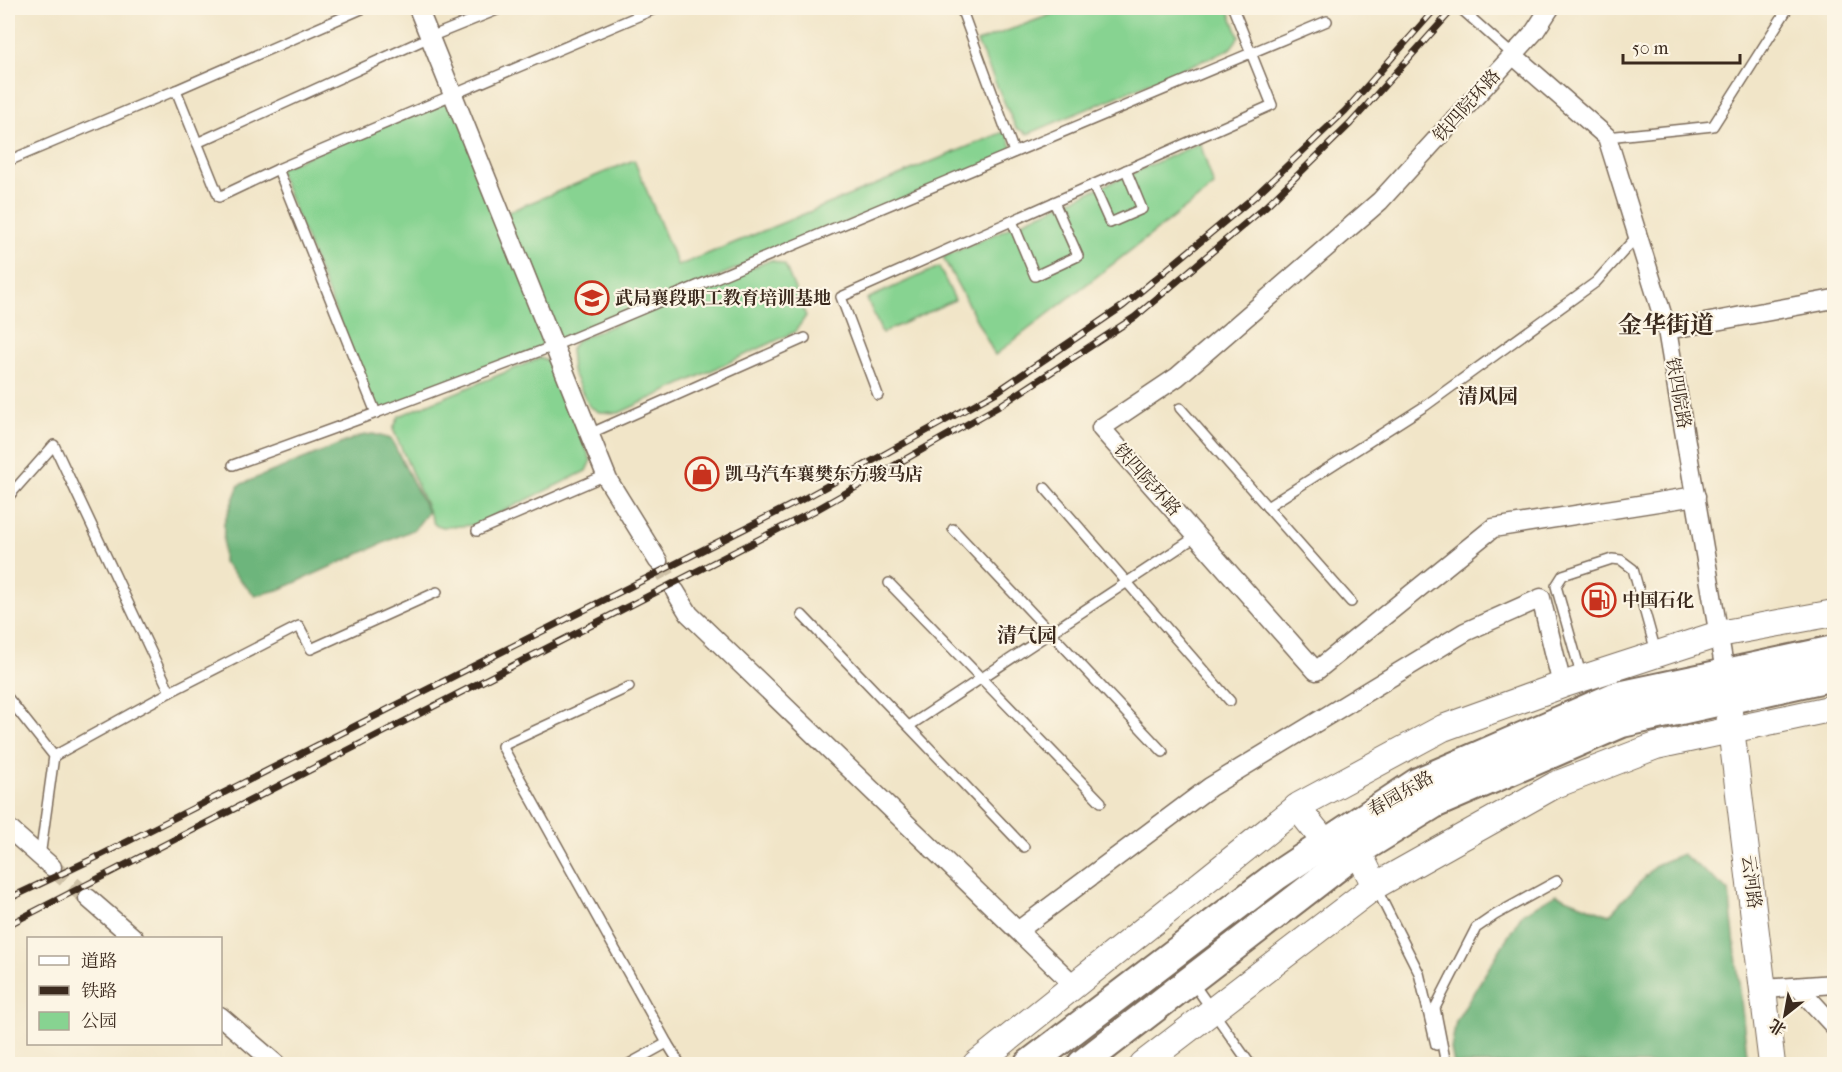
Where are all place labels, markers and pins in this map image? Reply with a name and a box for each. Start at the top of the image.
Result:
school or university icon: 武局襄段职工教育培训基地 [574,280,610,316]
place label: 武局襄段职工教育培训基地 [615,288,831,309]
shop icon: 凯马汽车襄樊东方骏马店 [684,456,720,492]
place label: 凯马汽车襄樊东方骏马店 [725,464,923,485]
fuel station icon: 中国石化 [1581,582,1617,618]
place label: 中国石化 [1622,590,1694,611]

